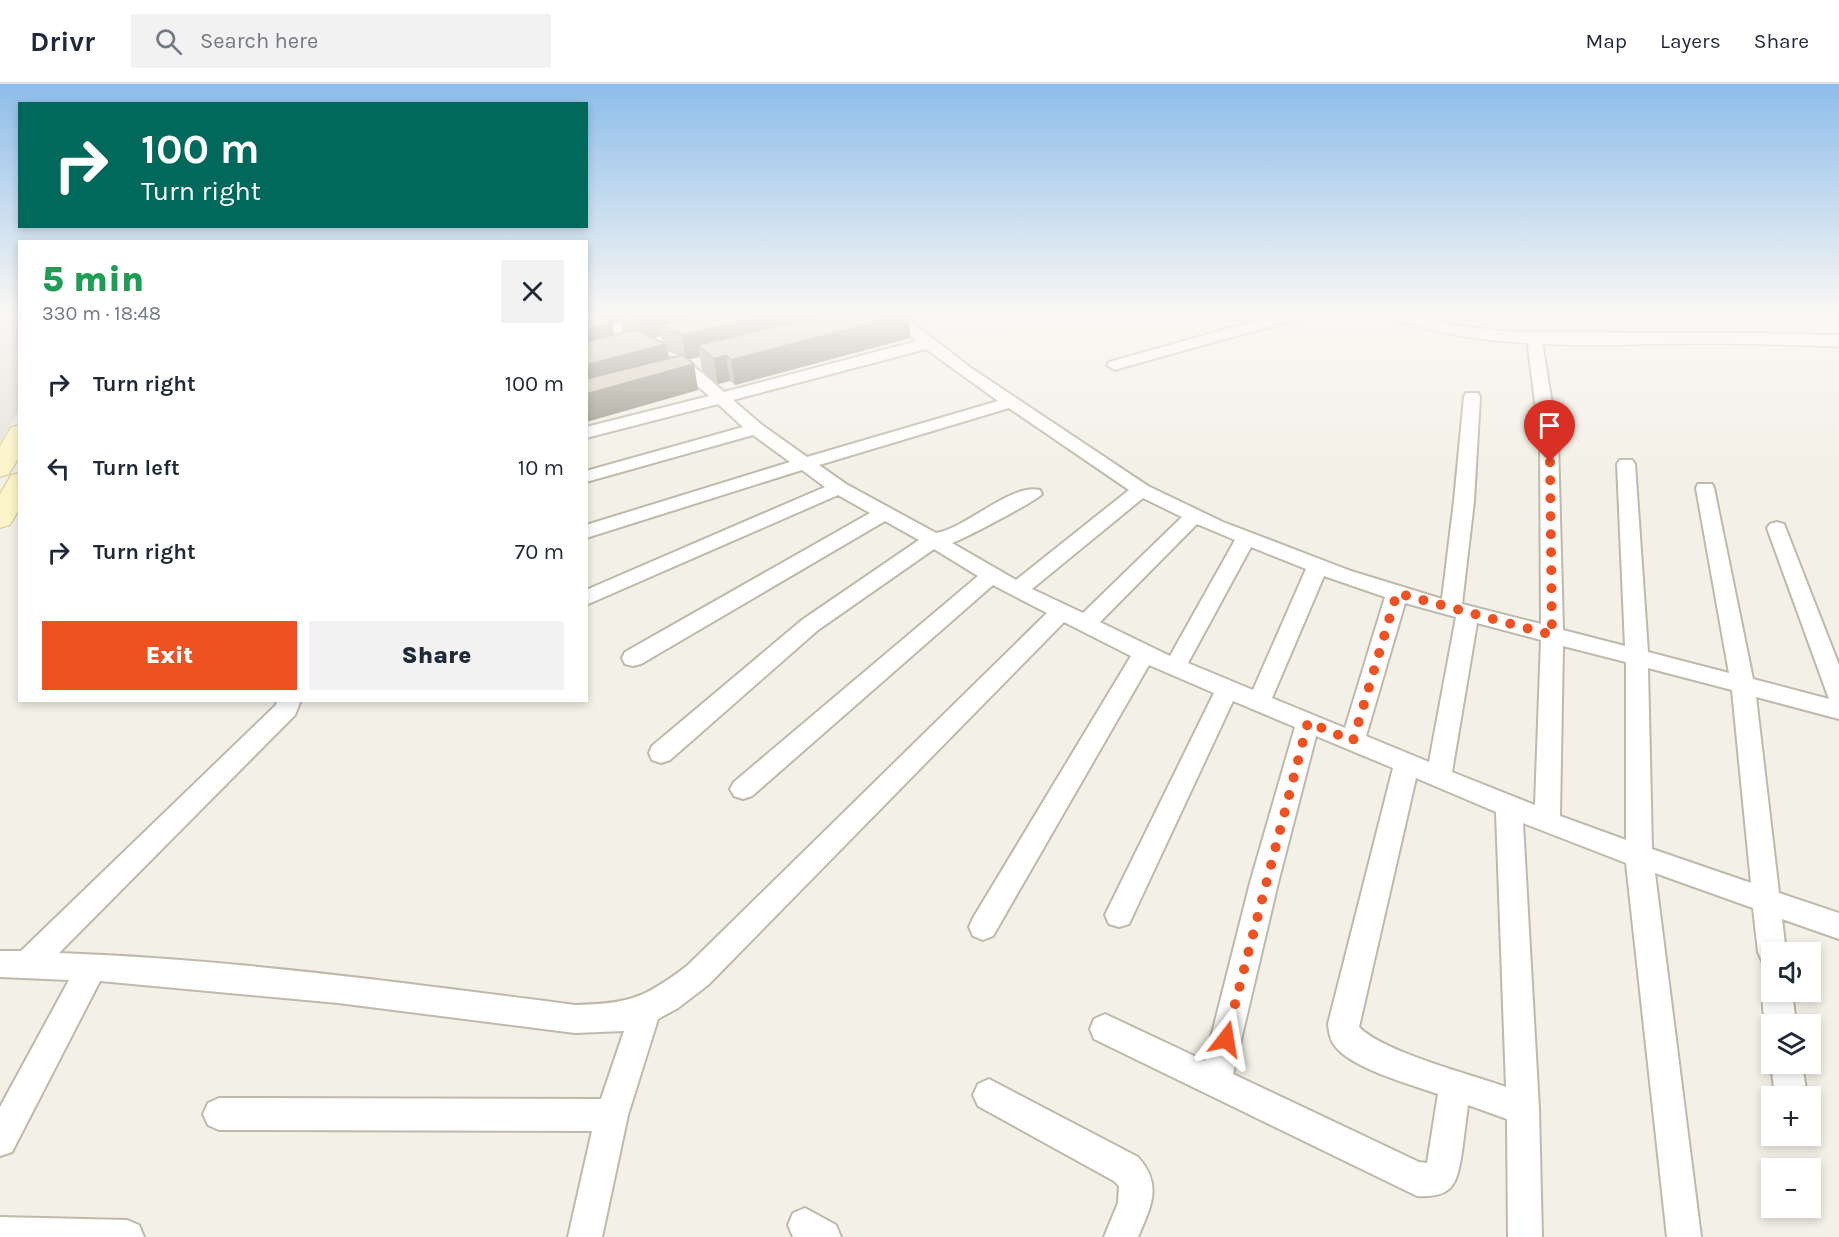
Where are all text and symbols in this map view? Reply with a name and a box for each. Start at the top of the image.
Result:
search box [131,14,551,68]
text: Drivr [30,25,95,58]
icon: search [152,25,185,58]
text: Search here [200,28,318,54]
text: Map [1585,29,1627,53]
text: Layers [1660,29,1721,53]
text: Share [1754,29,1809,53]
text: 100 m [141,124,260,174]
icon: right [42,126,120,204]
text: Turn right [141,175,261,207]
text: 5 min [42,258,144,300]
button: close [501,260,564,323]
text: 330 m · 18:48 [42,302,161,325]
icon: right [42,368,75,401]
text: Turn right [93,371,196,397]
text: 100 m [505,371,564,397]
pin [1524,400,1575,462]
icon: arrive [1533,409,1566,442]
icon: left [42,452,75,485]
text: Turn left [93,455,180,481]
text: 10 m [518,455,564,481]
icon: right [42,536,75,569]
text: Turn right [93,539,196,565]
text: 70 m [515,539,564,565]
button: Exit [42,621,297,690]
button: Share [309,621,564,690]
map controls [1761,942,1821,1218]
button: sound [1761,942,1821,1002]
position arrow [1194,1007,1258,1071]
button: layers [1761,1014,1821,1074]
button: + [1761,1086,1821,1146]
button: − [1761,1158,1821,1218]

